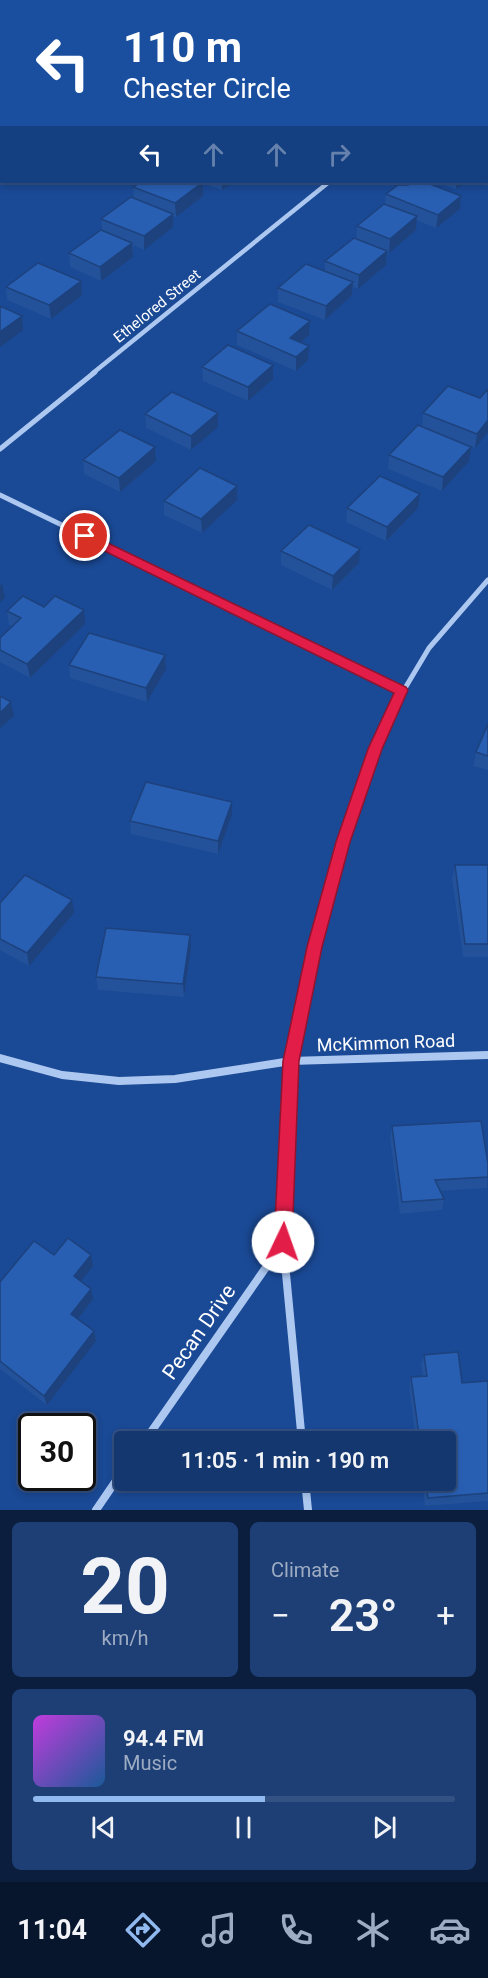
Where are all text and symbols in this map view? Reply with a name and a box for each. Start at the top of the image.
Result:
text: 110 m [123,23,242,72]
icon: left [24,24,102,102]
text: Chester Circle [123,73,291,105]
icon: left [134,138,167,171]
icon: ahead [197,138,230,171]
icon: ahead [260,138,293,171]
icon: right [323,138,356,171]
street label: Ethelored Street [110,265,204,347]
pin [59,510,110,561]
icon: arrive [68,519,101,552]
street label: McKimmon Road [316,1030,455,1055]
position arrow [251,1210,315,1274]
street label: Pecan Drive [157,1280,241,1384]
speed limit sign: 30 [18,1413,96,1491]
text: 11:05 · 1 min · 190 m [181,1448,389,1473]
text: 20 [80,1541,170,1632]
text: Climate [271,1558,339,1582]
text: 23° [329,1589,397,1642]
text: − [271,1596,290,1635]
text: + [436,1596,455,1635]
text: km/h [102,1626,148,1650]
text: 94.4 FM [123,1726,204,1751]
text: Music [123,1751,177,1775]
icon: previous [87,1811,120,1844]
icon: pause [227,1811,260,1844]
icon: next [368,1811,401,1844]
icon: directions [122,1909,164,1951]
icon: music [198,1909,240,1951]
icon: phone [275,1909,317,1951]
icon: climate [352,1909,394,1951]
icon: car [429,1909,471,1951]
text: 11:04 [17,1914,87,1946]

